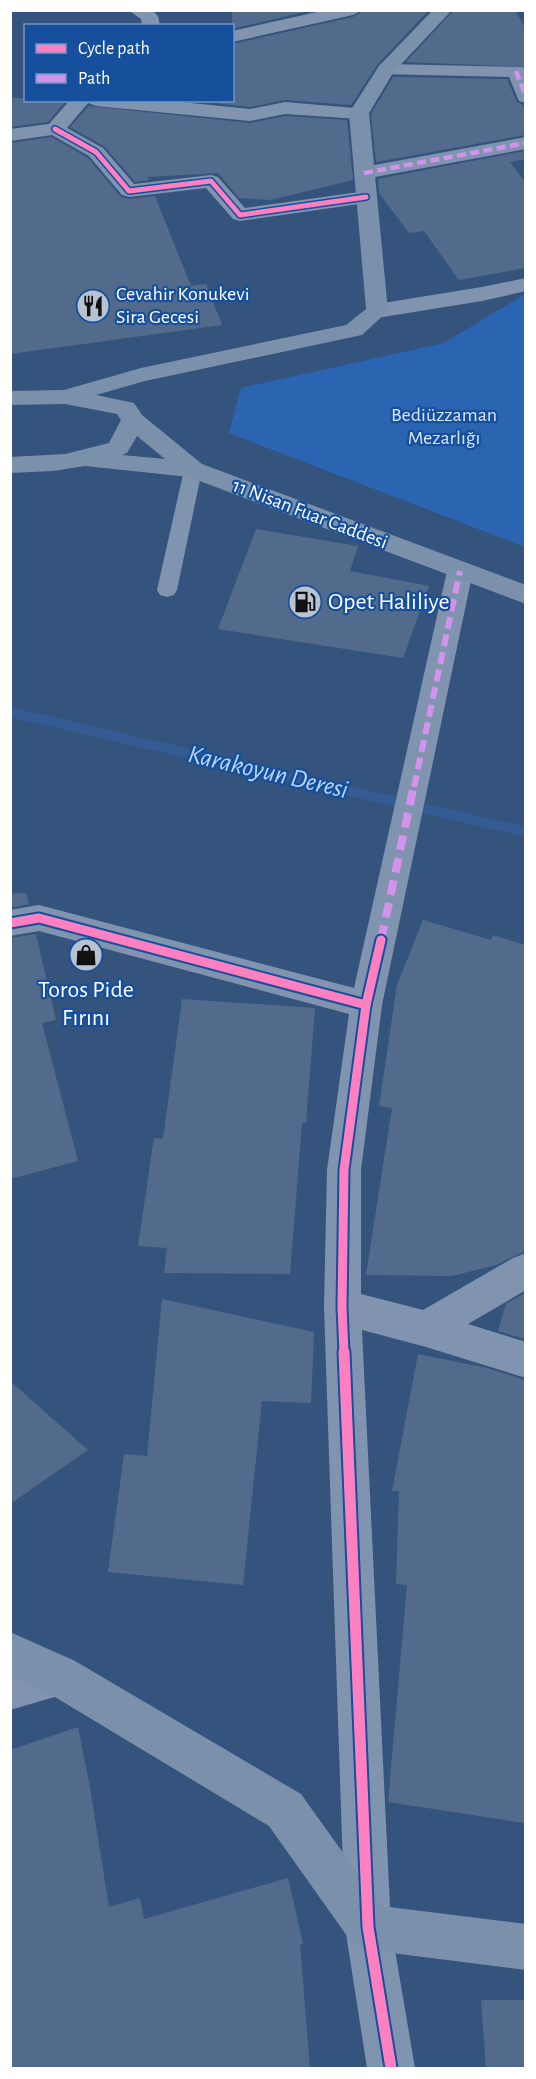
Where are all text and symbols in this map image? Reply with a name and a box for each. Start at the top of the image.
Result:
legend [24,24,234,102]
text: Cycle path [78,40,150,58]
text: Path [78,70,110,88]
place label: Cevahir Konukevi Sira Gecesi [116,284,250,327]
restaurant icon: Cevahir Konukevi Sira Gecesi [75,288,111,324]
park label: Bediüzzaman Mezarlığı [391,405,497,448]
street label: 11 Nisan Fuar Caddesi [230,475,390,553]
fuel station icon: Opet Haliliye [287,584,323,620]
place label: Opet Haliliye [328,590,450,614]
water label: Karakoyun Deresi [186,741,351,803]
shop icon: Toros Pide Fırını [68,937,104,973]
place label: Toros Pide Fırını [38,978,134,1030]

